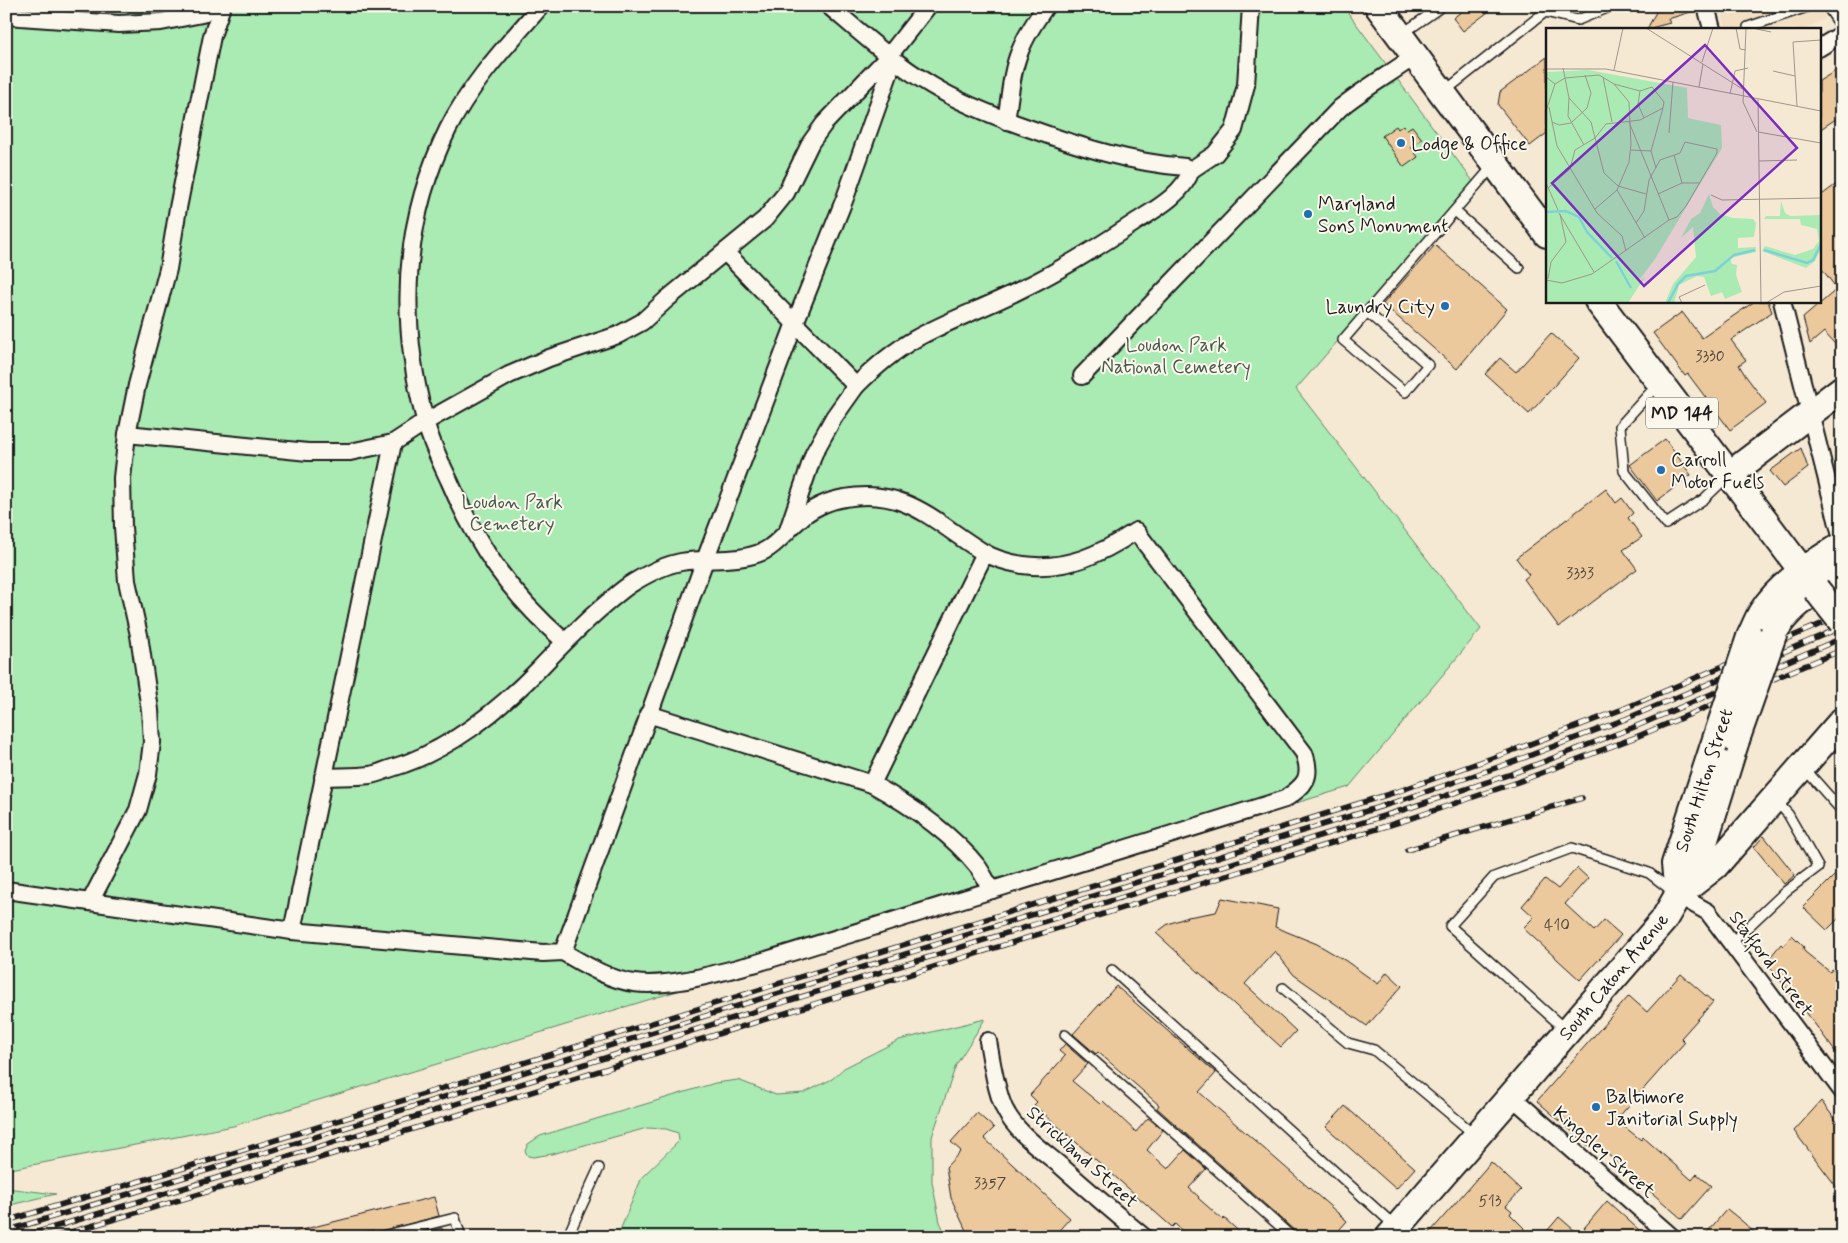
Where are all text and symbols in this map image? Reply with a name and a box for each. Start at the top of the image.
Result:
inset map [1546,28,1820,302]
place label: Lodge & Office [1411,132,1527,159]
marker: Lodge & Office [1395,137,1407,149]
place label: Maryland Sons Monument [1318,192,1448,239]
marker: Maryland Sons Monument [1302,208,1314,220]
place label: Laundry City [1326,295,1435,320]
marker: Laundry City [1439,300,1451,312]
park label: Loudon Park National Cemetery [1101,333,1251,381]
house number: 3330 [1695,346,1725,367]
road number: MD 144 [1646,398,1718,428]
place label: Carroll Motor Fuels [1671,448,1764,495]
marker: Carroll Motor Fuels [1655,464,1667,476]
park label: Loudon Park Cemetery [461,490,563,537]
house number: 3333 [1566,563,1594,584]
street label: South Hilton Street [1669,705,1739,856]
street label: Stafford Street [1720,906,1819,1024]
street label: South Caton Avenue [1553,908,1675,1046]
house number: 410 [1544,915,1570,936]
place label: Baltimore Janitorial Supply [1606,1085,1738,1133]
street label: Strickland Street [1021,1100,1143,1214]
street label: Kingsley Street [1546,1101,1661,1205]
marker: Baltimore Janitorial Supply [1590,1101,1602,1113]
house number: 3357 [974,1173,1007,1194]
house number: 513 [1478,1191,1502,1212]

